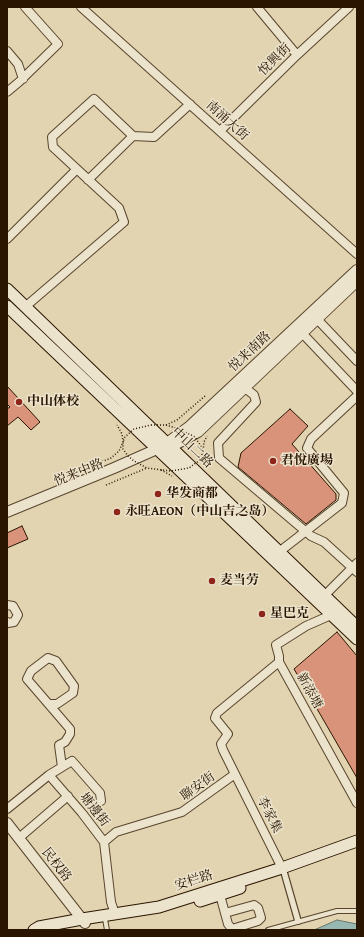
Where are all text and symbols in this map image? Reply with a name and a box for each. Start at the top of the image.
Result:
street label: 悅興街 [256,41,294,79]
street label: 南涌大街 [202,98,252,144]
street label: 悦来南路 [226,329,274,375]
place label: 中山体校 [27,394,79,410]
marker: 中山体校 [14,397,24,407]
street label: 中山二路 [168,424,216,472]
place label: 君悅廣場 [281,453,333,469]
street label: 悦来中路 [52,456,106,490]
marker: 君悅廣場 [268,456,278,466]
place label: 华发商都 [166,486,218,502]
marker: 华发商都 [153,489,163,499]
place label: 永旺AEON（中山吉之岛） [125,504,274,520]
marker: 永旺AEON（中山吉之岛） [112,507,122,517]
place label: 麦当劳 [220,573,259,589]
marker: 麦当劳 [207,576,217,586]
place label: 星巴克 [270,606,309,622]
marker: 星巴克 [257,609,267,619]
street label: 新添塘 [293,670,325,712]
street label: 聯安街 [178,769,218,805]
street label: 塘邊街 [76,790,112,830]
street label: 李家集 [253,794,285,836]
street label: 民权路 [38,845,74,885]
street label: 安栏路 [173,868,215,894]

